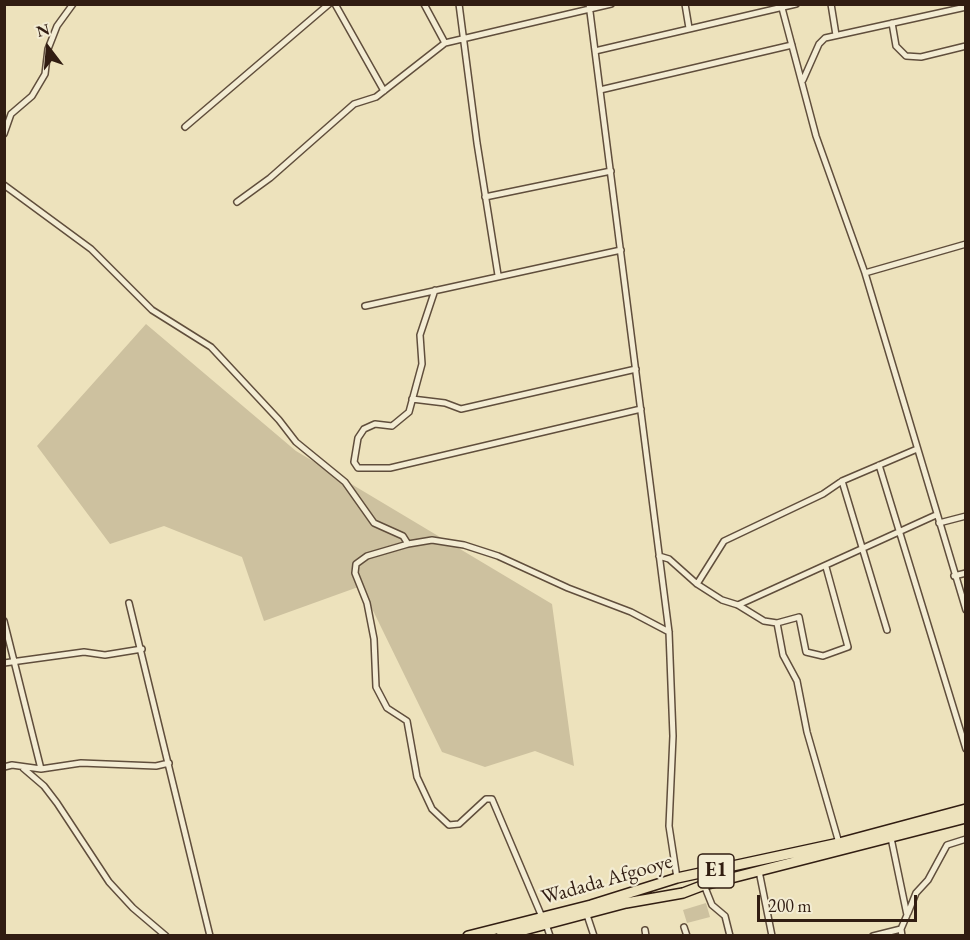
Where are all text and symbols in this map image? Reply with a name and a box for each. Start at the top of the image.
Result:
north arrow [18,18,78,78]
text: N [34,18,52,42]
street label: Wadada Afgooye [539,849,675,911]
road number: E1 [698,854,734,888]
scale bar [760,883,920,921]
text: 200 m [768,894,812,917]

